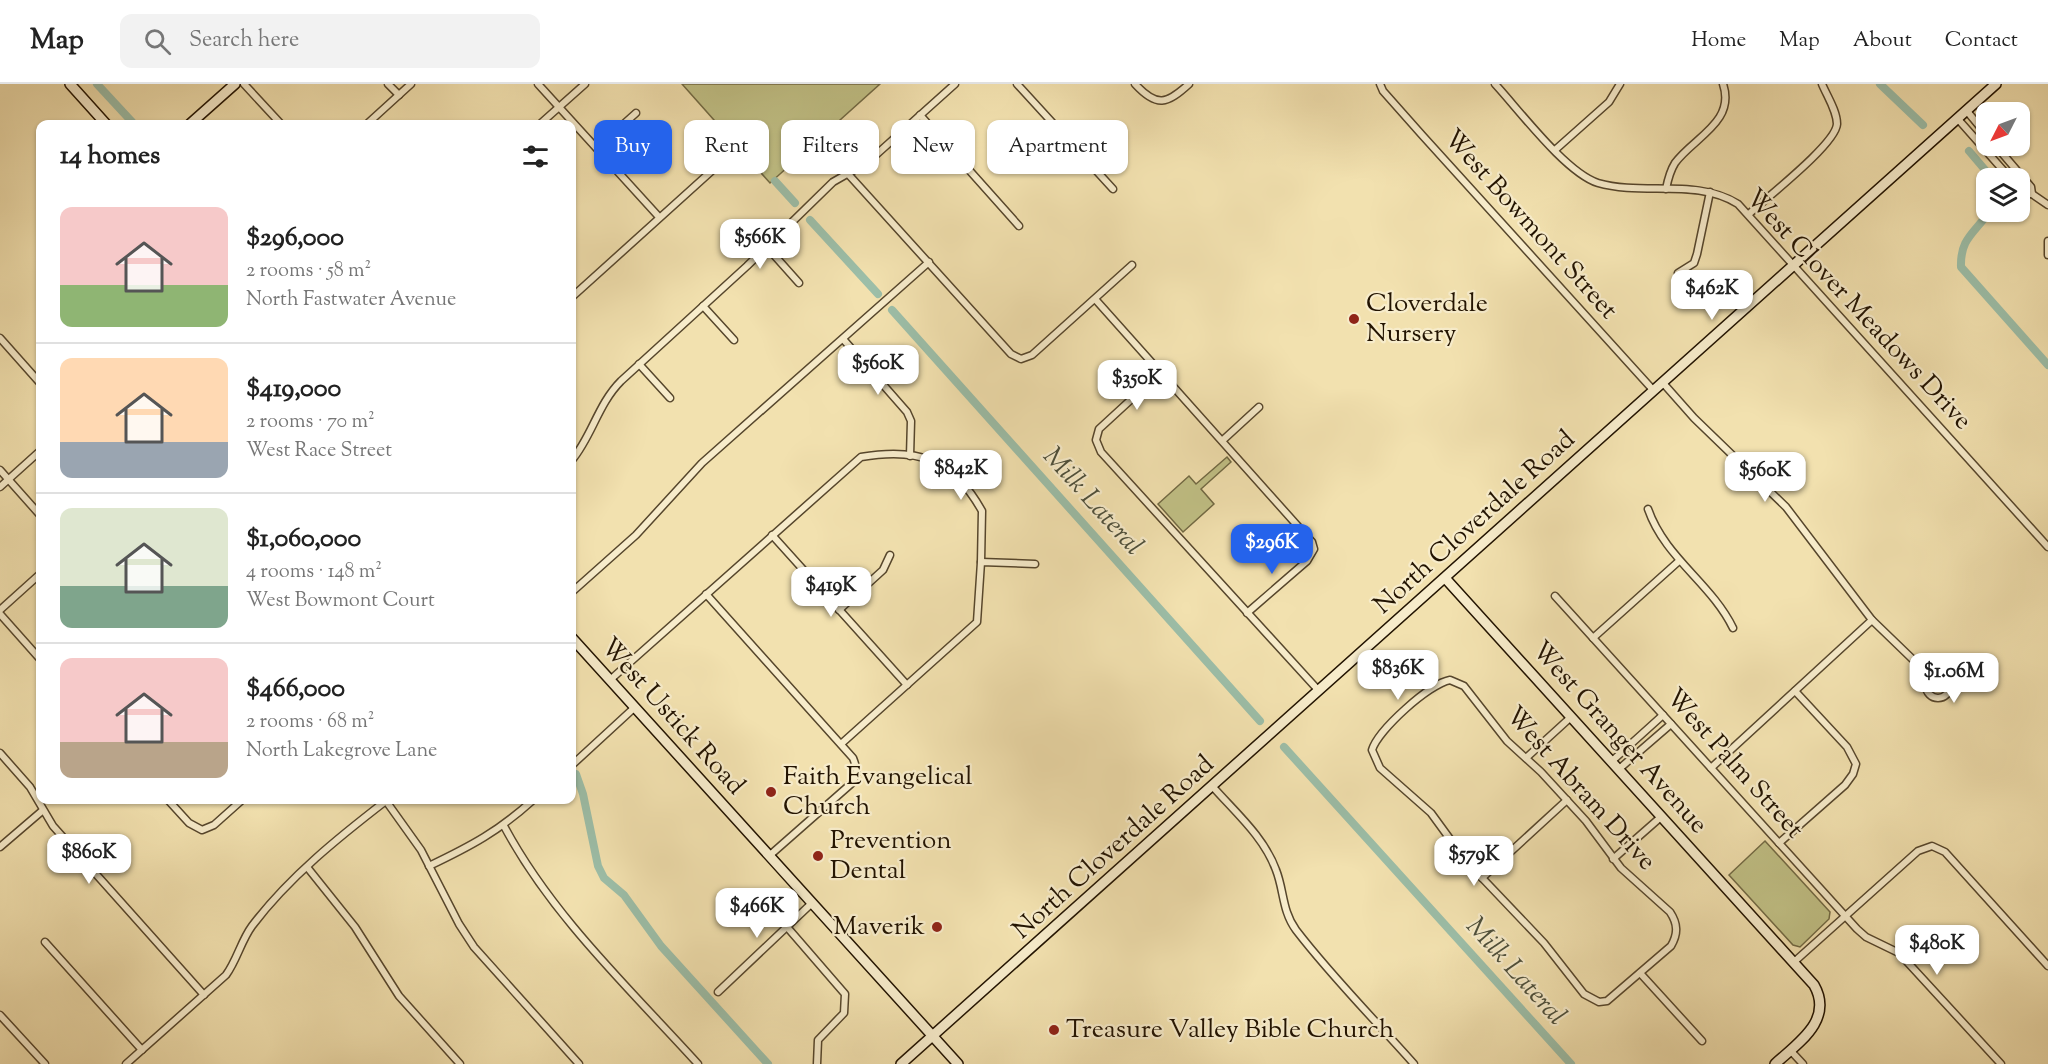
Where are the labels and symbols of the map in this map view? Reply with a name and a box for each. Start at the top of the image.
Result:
north arrow [1976,102,2030,156]
street label: West Bowmont Street [1434,122,1626,328]
street label: West Clover Meadows Drive [1736,181,1980,439]
pin: $566K [718,219,802,270]
pin: $462K [1670,270,1754,321]
place label: Cloverdale Nursery [1366,286,1488,353]
marker: Cloverdale Nursery [1347,312,1361,326]
pin: $560K [836,345,920,396]
pin: $350K [1095,360,1179,411]
street label: North Cloverdale Road [1366,422,1584,624]
water label: Milk Lateral [1033,439,1151,565]
pin: $842K [919,450,1003,501]
pin: $560K [1723,452,1807,503]
pin: $296K [1230,524,1314,575]
pin: $419K [789,567,873,618]
street label: West Ustick Road [591,630,753,804]
street label: West Granger Avenue [1522,633,1716,843]
pin: $836K [1356,650,1440,701]
pin: $1.06M [1905,653,2003,704]
street label: West Palm Street [1656,681,1812,847]
street label: West Abram Drive [1496,699,1664,879]
street label: North Cloverdale Road [1005,747,1223,949]
place label: Faith Evangelical Church [783,759,972,826]
marker: Faith Evangelical Church [764,785,778,799]
place label: Prevention Dental [830,823,952,890]
pin: $860K [47,834,131,885]
pin: $579K [1432,836,1516,887]
marker: Prevention Dental [811,849,825,863]
pin: $466K [715,888,799,939]
place label: Maverik [833,909,925,946]
water label: Milk Lateral [1456,909,1574,1035]
marker: Maverik [930,920,944,934]
pin: $480K [1895,925,1979,976]
place label: Treasure Valley Bible Church [1066,1012,1394,1049]
marker: Treasure Valley Bible Church [1047,1023,1061,1037]

